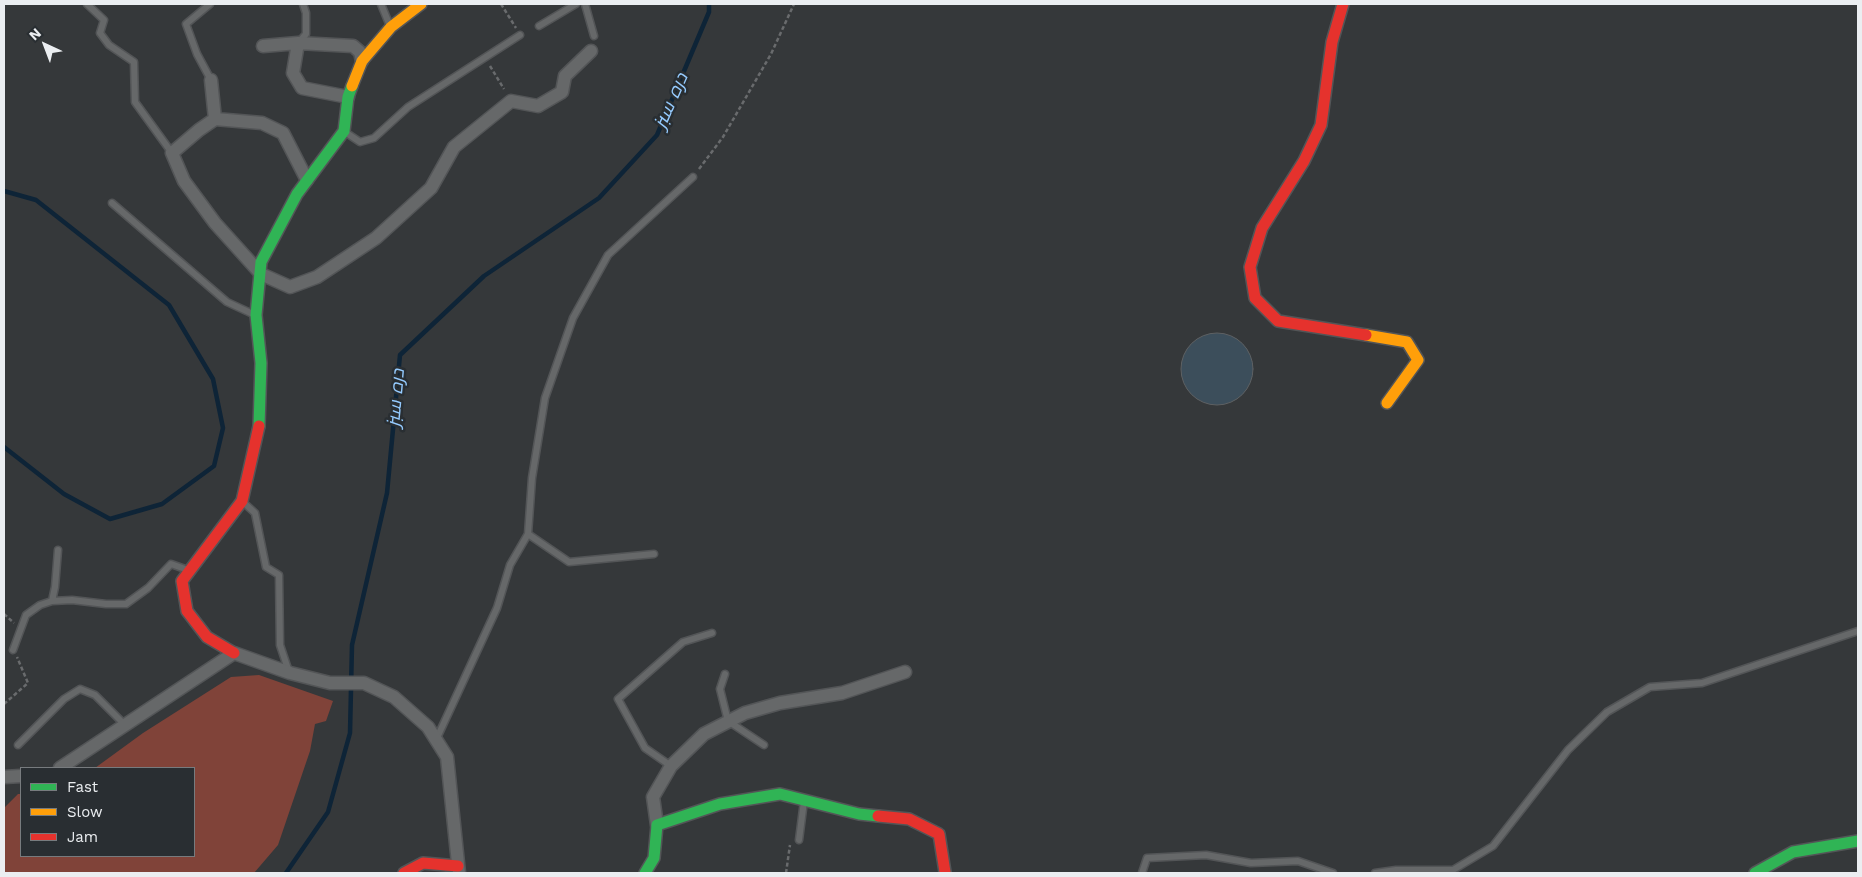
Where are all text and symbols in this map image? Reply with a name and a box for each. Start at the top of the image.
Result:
north arrow [20,20,70,70]
text: N [26,25,44,43]
water label: دره سبز [649,70,693,132]
water label: دره سبز [382,368,410,428]
legend [20,767,195,857]
text: Fast [67,778,98,796]
text: Slow [67,803,103,821]
text: Jam [67,828,98,846]

